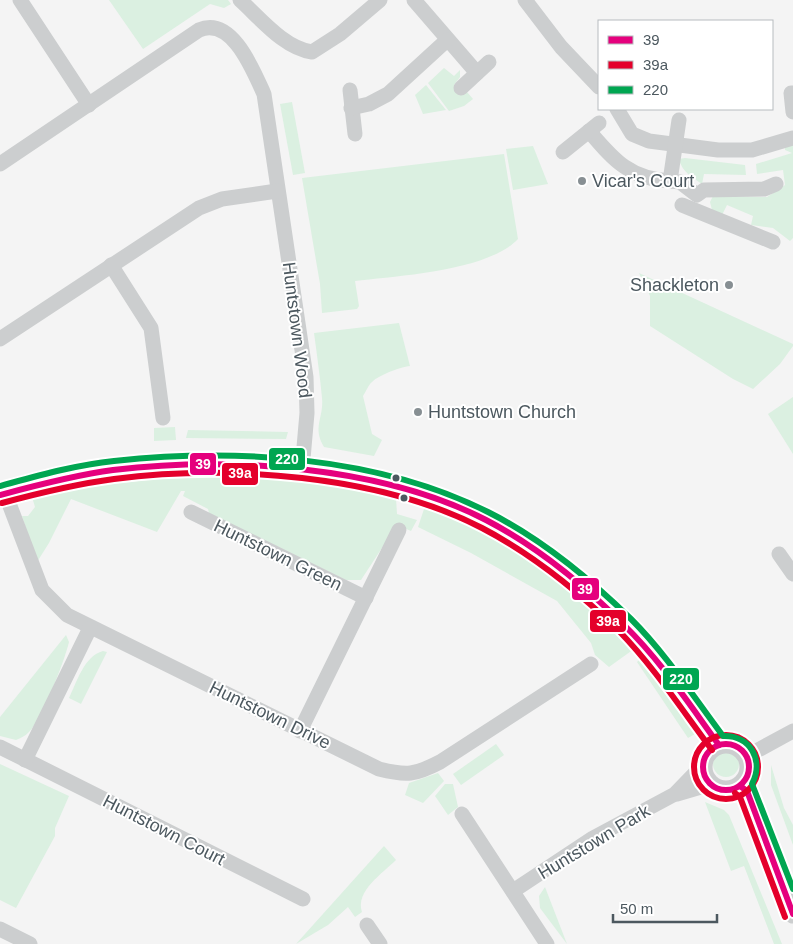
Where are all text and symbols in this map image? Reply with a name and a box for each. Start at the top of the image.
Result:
legend [598,20,773,110]
text: 39 [643,31,660,48]
text: 39a [643,56,669,73]
text: 220 [643,81,668,98]
place label: Vicar's Court [592,171,694,191]
marker: Vicar's Court [576,175,588,187]
street label: Huntstown Wood [279,261,315,399]
place label: Shackleton [630,275,719,295]
marker: Shackleton [723,279,735,291]
place label: Huntstown Church [428,402,576,422]
marker: Huntstown Church [412,406,424,418]
line badge: 220 [268,447,306,471]
text: 220 [275,451,299,467]
line badge: 39 [189,452,217,476]
text: 39 [195,456,211,472]
line badge: 39a [221,462,259,486]
text: 39a [228,465,252,481]
unlabelled marker [391,473,401,483]
unlabelled marker [399,493,409,503]
street label: Huntstown Green [211,515,345,595]
line badge: 39 [571,577,600,601]
text: 39 [577,581,593,597]
line badge: 39a [589,609,627,633]
text: 39a [596,613,620,629]
line badge: 220 [662,667,700,691]
text: 220 [669,671,693,687]
street label: Huntstown Drive [206,677,334,753]
street label: Huntstown Court [100,791,228,869]
street label: Huntstown Park [534,800,654,883]
scale bar [613,892,717,924]
text: 50 m [620,900,653,917]

